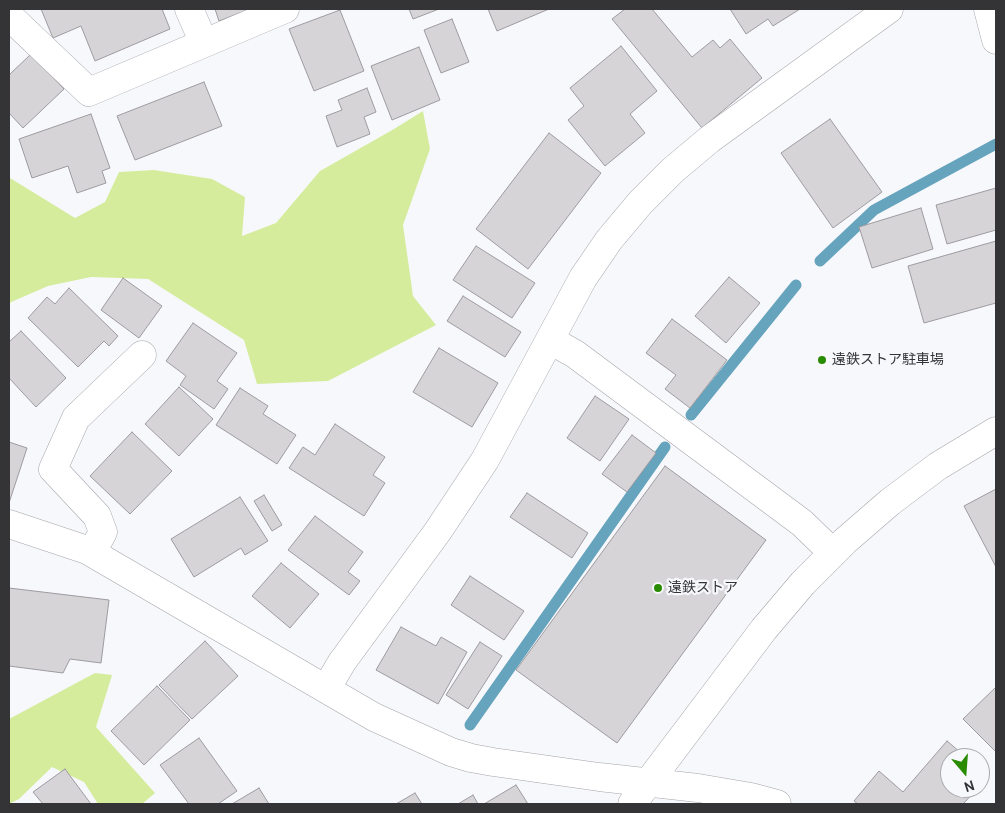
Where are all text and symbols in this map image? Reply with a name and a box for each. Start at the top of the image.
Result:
place label: 遠鉄ストア駐車場 [832,352,944,368]
marker: 遠鉄ストア駐車場 [816,354,828,366]
place label: 遠鉄ストア [668,580,738,596]
marker: 遠鉄ストア [652,582,664,594]
north arrow [940,748,990,798]
text: N [962,776,977,796]

